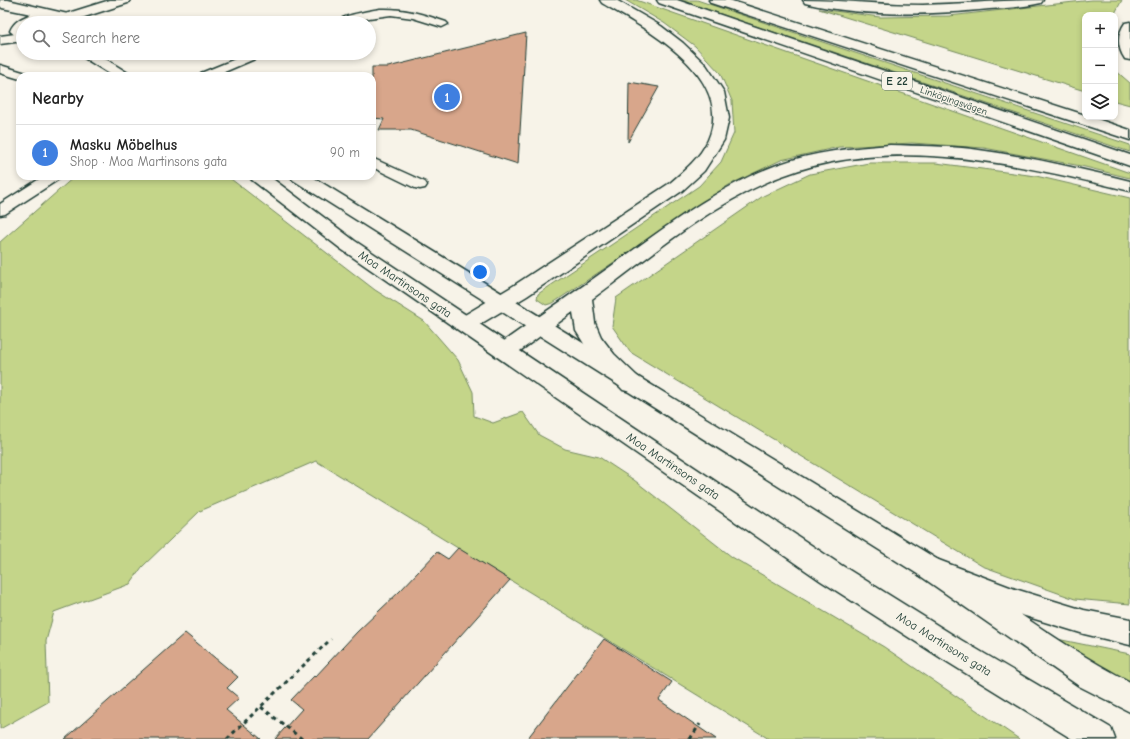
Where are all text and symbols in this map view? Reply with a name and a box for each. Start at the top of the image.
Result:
map controls [1082,12,1118,120]
button: + [1082,12,1118,48]
search box [16,16,376,60]
icon: search [30,27,52,49]
text: Search here [62,29,140,47]
button: − [1082,48,1118,84]
road number: E 22 [882,72,912,90]
pin: 1 [434,82,460,112]
street label: Linköpingsvägen [918,84,989,118]
button: layers [1082,84,1118,120]
text: Nearby [32,89,83,108]
text: Masku Möbelhus [70,136,177,154]
text: 1 [42,145,48,160]
text: 90 m [330,145,360,160]
text: Shop · Moa Martinsons gata [70,154,227,169]
street label: Moa Martinsons gata [356,248,454,320]
your location [470,262,490,282]
street label: Moa Martinsons gata [624,430,722,502]
street label: Moa Martinsons gata [894,609,994,679]

